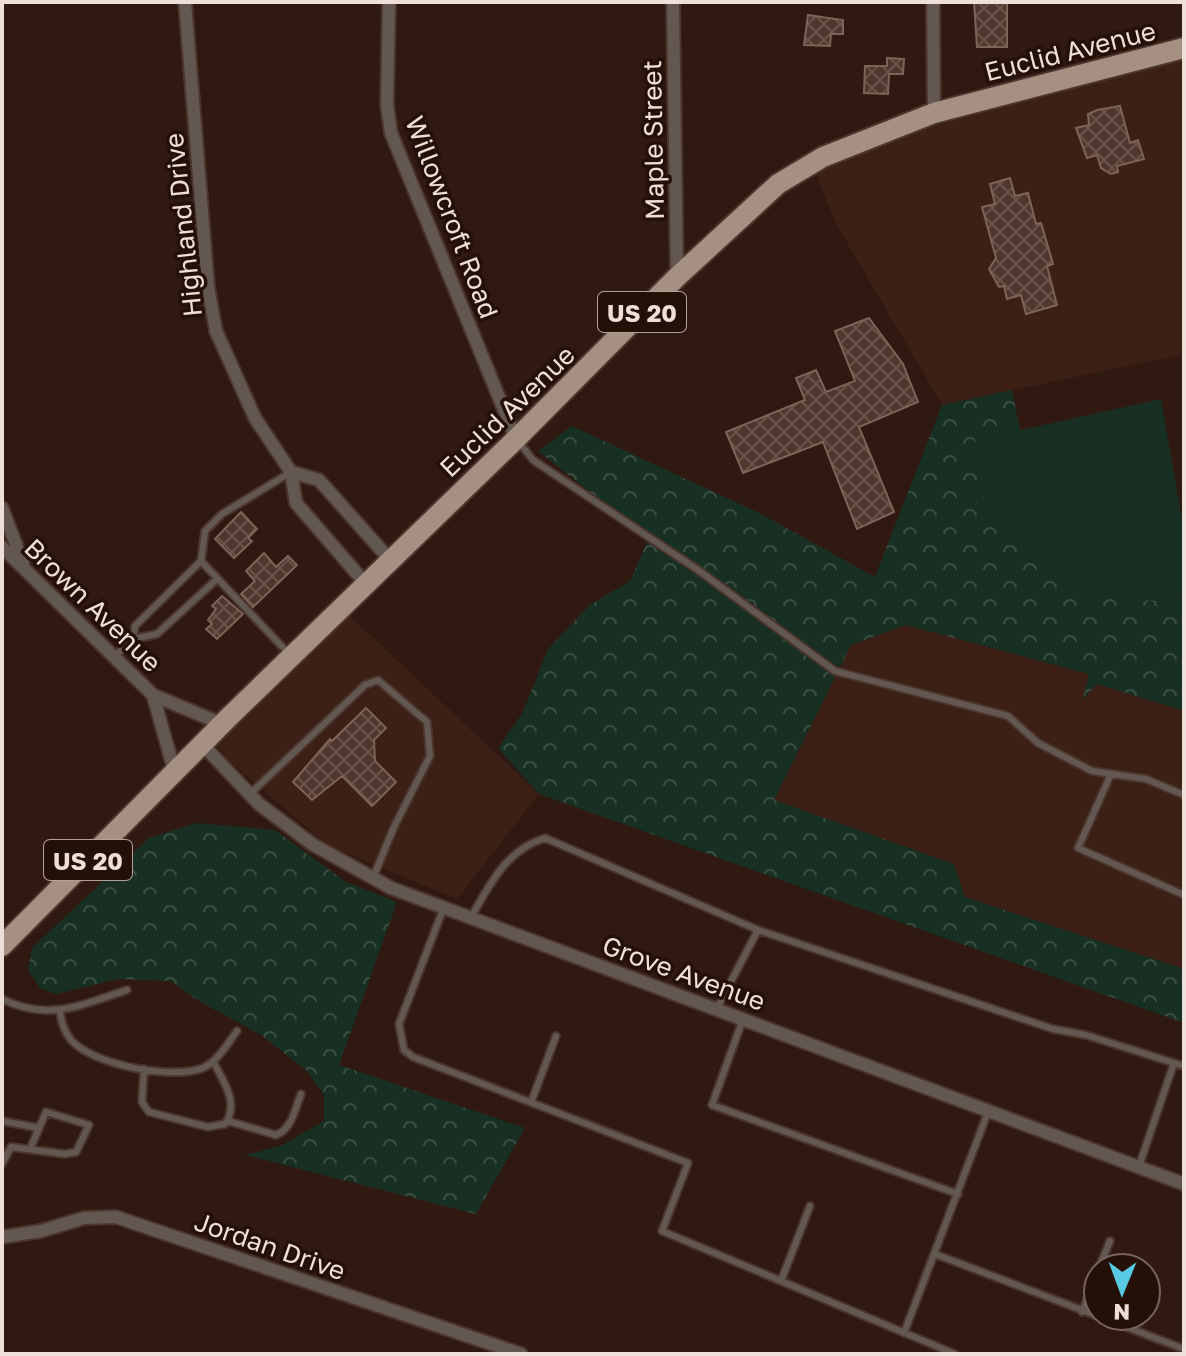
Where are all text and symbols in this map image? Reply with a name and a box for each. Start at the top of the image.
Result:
street label: Euclid Avenue [981,15,1159,87]
street label: Maple Street [636,60,670,220]
street label: Willowcroft Road [399,111,505,323]
street label: Highland Drive [158,132,208,318]
road number: US 20 [598,292,686,332]
street label: Euclid Avenue [433,339,581,483]
street label: Brown Avenue [18,532,168,678]
road number: US 20 [44,840,132,880]
street label: Grove Avenue [598,929,770,1017]
street label: Jordan Drive [190,1206,350,1286]
north arrow [1082,1252,1162,1332]
text: N [1113,1299,1130,1326]

